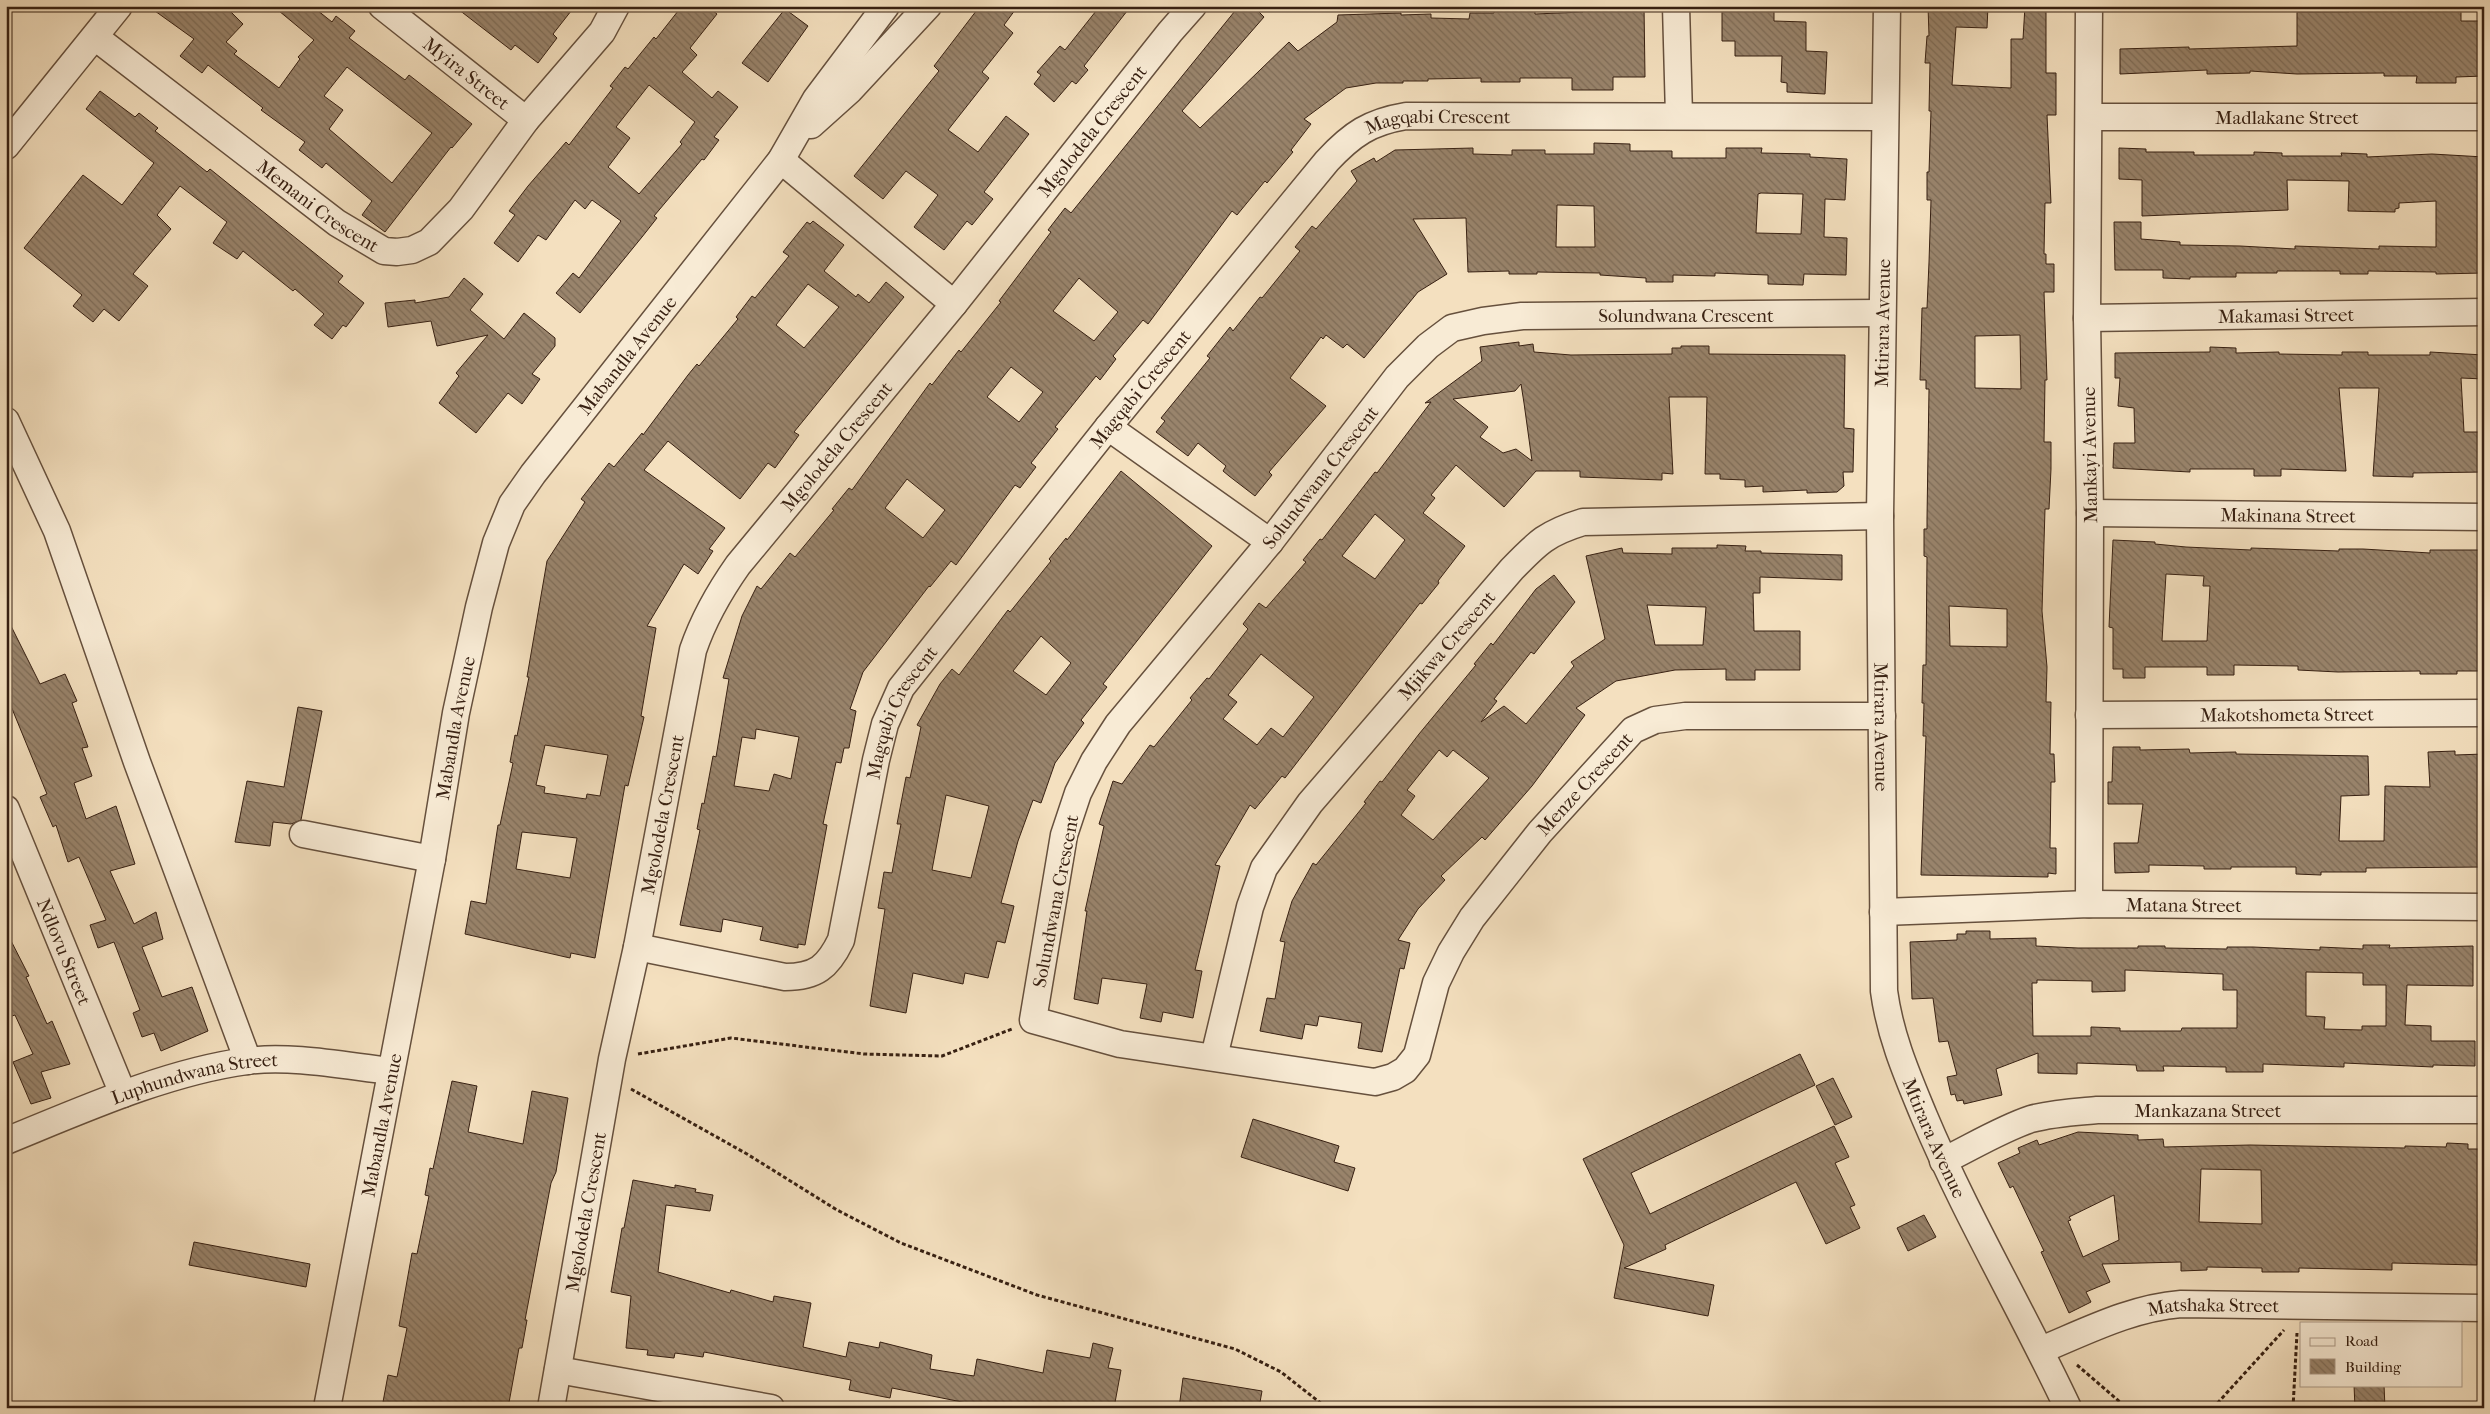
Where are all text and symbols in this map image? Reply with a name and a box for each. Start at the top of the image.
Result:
street label: Myira Street [419,33,514,115]
street label: Mgolodela Crescent [1033,61,1152,202]
street label: Magqabi Crescent [1362,105,1511,139]
street label: Madlakane Street [2215,107,2359,129]
street label: Memani Crescent [252,156,383,257]
street label: Mtirara Avenue [1871,258,1895,388]
street label: Mabandla Avenue [574,292,682,420]
street label: Makamasi Street [2218,304,2354,328]
street label: Solundwana Crescent [1598,305,1774,327]
street label: Magqabi Crescent [1085,325,1196,453]
street label: Mgolodela Crescent [777,377,897,516]
street label: Mankayi Avenue [2078,387,2102,523]
street label: Solundwana Crescent [1258,402,1384,554]
street label: Makinana Street [2220,504,2356,528]
street label: Mjikwa Crescent [1394,586,1500,705]
street label: Magqabi Crescent [863,641,942,781]
street label: Mabandla Avenue [432,654,480,802]
street label: Mtirara Avenue [1869,662,1892,791]
street label: Makotshometa Street [2200,704,2374,726]
street label: Menze Crescent [1532,728,1638,840]
street label: Mgolodela Crescent [637,733,689,896]
street label: Solundwana Crescent [1028,813,1084,989]
street label: Matana Street [2126,894,2242,917]
street label: Ndlovu Street [32,895,95,1009]
street label: Luphundwana Street [108,1049,278,1109]
street label: Mabandla Avenue [358,1052,407,1199]
street label: Mtirara Avenue [1898,1075,1970,1202]
street label: Mankazana Street [2134,1100,2281,1122]
street label: Mgolodela Crescent [561,1130,611,1294]
street label: Matshaka Street [2145,1294,2279,1321]
legend [2300,1322,2462,1386]
text: Road [2345,1332,2379,1350]
text: Building [2345,1358,2402,1376]

